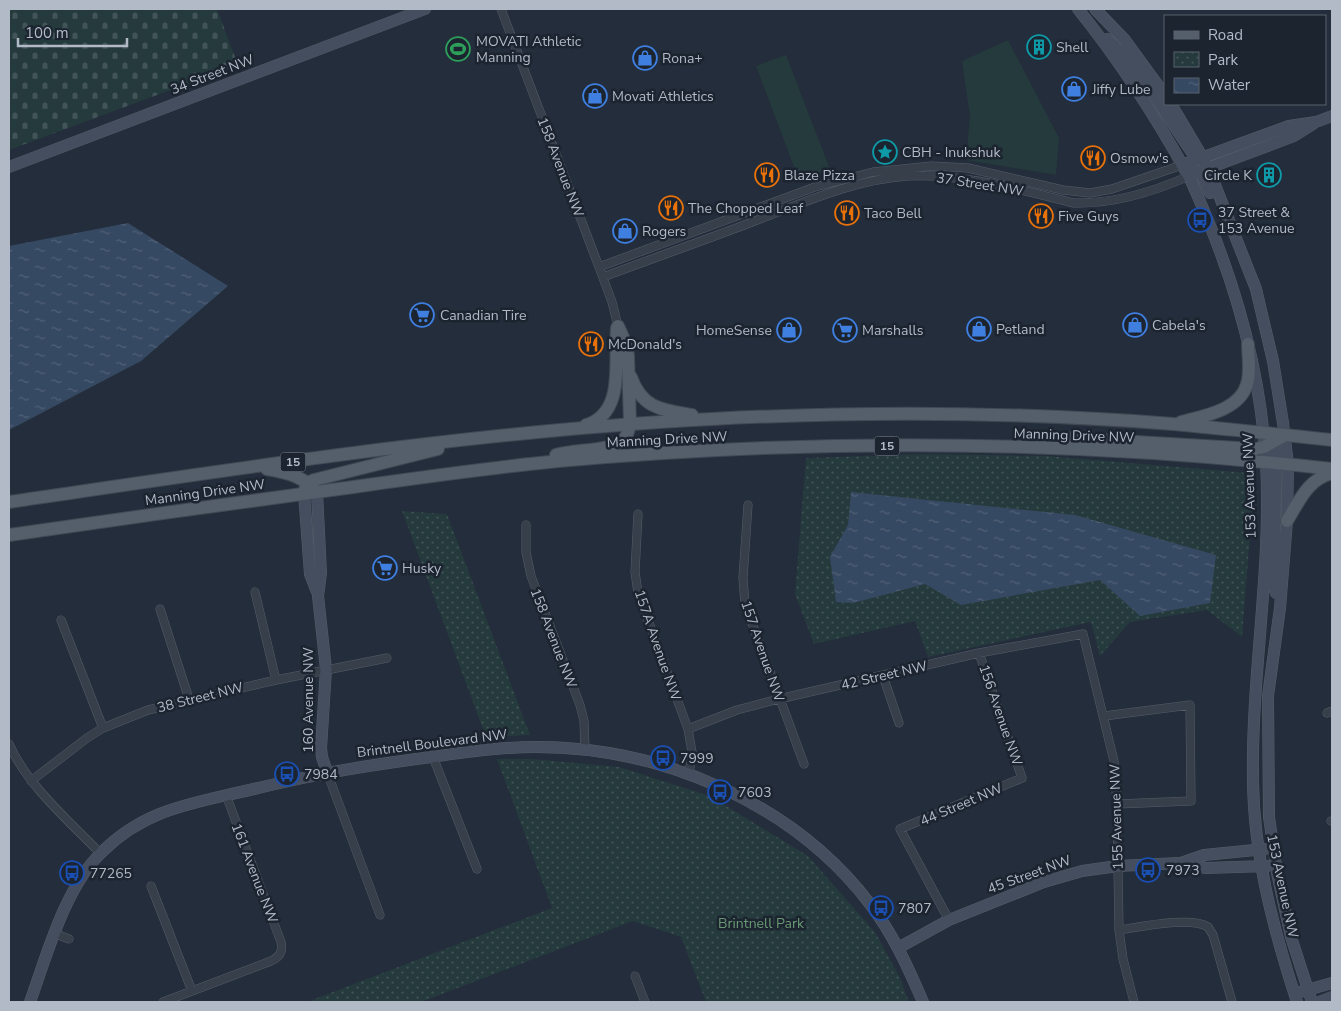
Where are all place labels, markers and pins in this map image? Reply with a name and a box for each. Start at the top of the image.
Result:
place label: MOVATI Athletic Manning [476,32,582,67]
building icon: Shell [1026,34,1052,60]
sports icon: MOVATI Athletic Manning [445,36,471,62]
place label: Shell [1056,38,1089,57]
shop icon: Rona+ [632,45,658,71]
place label: Rona+ [662,49,703,68]
shop icon: Jiffy Lube [1061,76,1087,102]
place label: Jiffy Lube [1091,80,1151,99]
shop icon: Movati Athletics [582,83,608,109]
place label: Movati Athletics [612,87,714,106]
place icon: CBH - Inukshuk [872,139,898,165]
place label: CBH - Inukshuk [902,143,1001,162]
restaurant icon: Osmow's [1080,145,1106,171]
place label: Osmow's [1110,149,1169,168]
restaurant icon: Blaze Pizza [754,162,780,188]
building icon: Circle K [1256,162,1282,188]
place label: Blaze Pizza [784,166,855,185]
place label: Circle K [1204,166,1252,185]
restaurant icon: The Chopped Leaf [658,195,684,221]
place label: The Chopped Leaf [688,199,804,218]
restaurant icon: Taco Bell [834,200,860,226]
restaurant icon: Five Guys [1028,203,1054,229]
place label: 37 Street & 153 Avenue [1218,203,1294,238]
place label: Taco Bell [864,204,923,223]
place label: Five Guys [1058,207,1119,226]
bus stop icon: 37 Street & 153 Avenue [1187,207,1213,233]
shop icon: Rogers [612,218,638,244]
place label: Rogers [642,222,687,241]
supermarket icon: Canadian Tire [409,302,435,328]
place label: Canadian Tire [440,306,526,325]
shop icon: Cabela's [1122,312,1148,338]
shop icon: Petland [966,316,992,342]
place label: Cabela's [1152,316,1206,335]
shop icon: HomeSense [776,317,802,343]
supermarket icon: Marshalls [832,317,858,343]
place label: Petland [996,320,1045,339]
place label: HomeSense [696,321,772,340]
place label: Marshalls [862,321,924,340]
restaurant icon: McDonald's [578,331,604,357]
place label: McDonald's [608,335,682,354]
supermarket icon: Husky [372,555,398,581]
place label: Husky [402,559,442,578]
bus stop icon: 7999 [650,745,676,771]
place label: 7999 [680,749,714,768]
bus stop icon: 7984 [274,761,300,787]
place label: 7984 [304,765,338,784]
bus stop icon: 7603 [707,779,733,805]
place label: 7603 [738,783,772,802]
bus stop icon: 7973 [1135,857,1161,883]
bus stop icon: 77265 [59,860,85,886]
place label: 7973 [1166,861,1200,880]
place label: 77265 [90,864,132,883]
bus stop icon: 7807 [868,895,894,921]
place label: 7807 [898,899,932,918]

